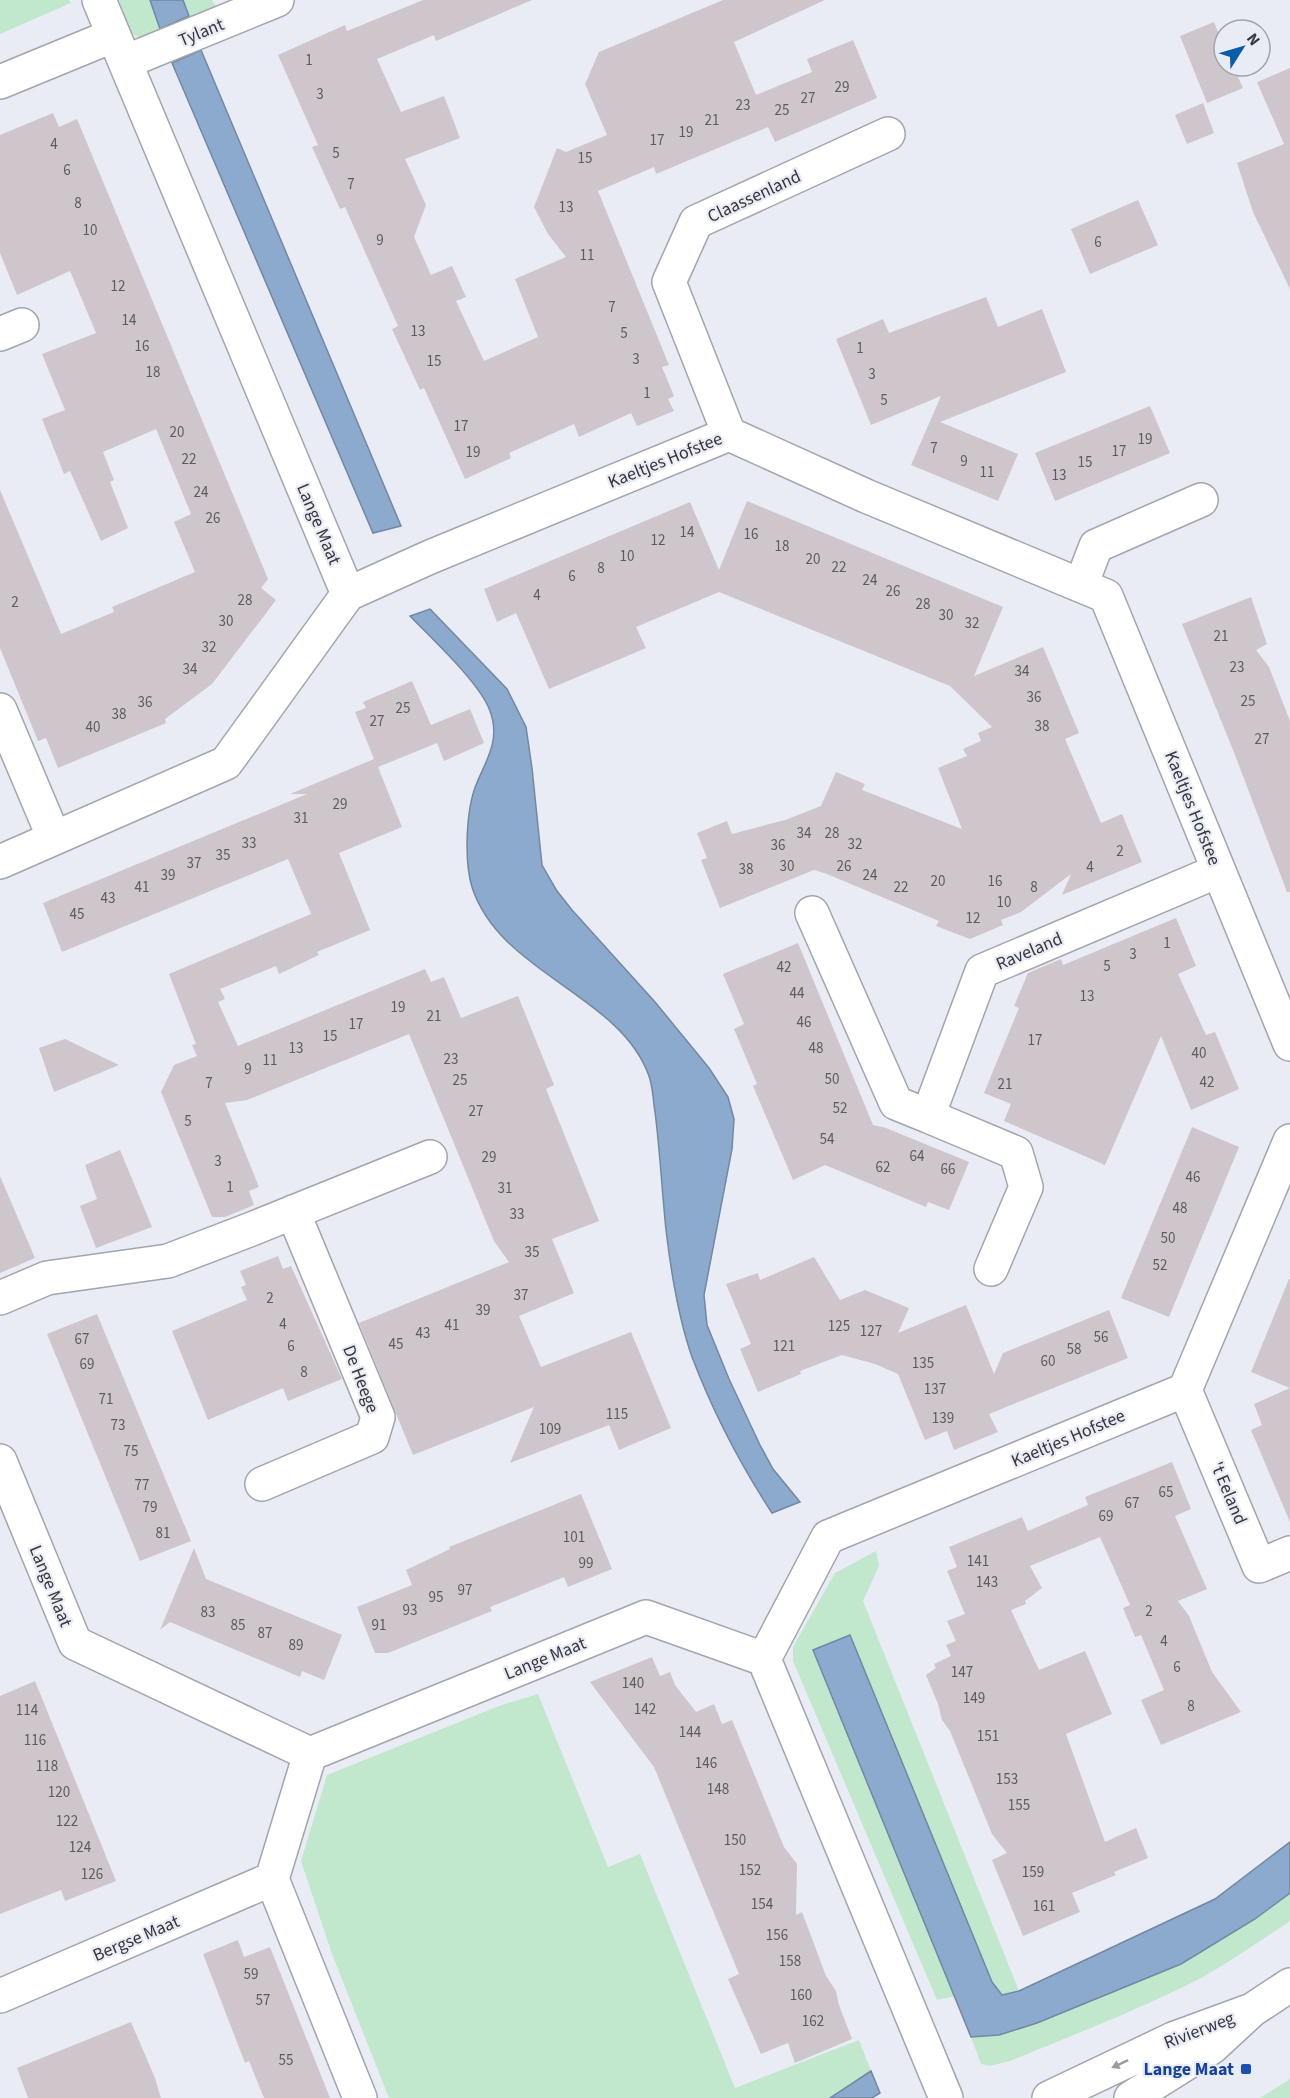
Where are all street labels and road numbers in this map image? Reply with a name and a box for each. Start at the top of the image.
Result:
street label: Tylant [175,12,228,53]
street label: Claassenland [703,164,805,229]
street label: Kaeltjes Hofstee [604,426,726,495]
street label: Lange Maat [290,480,347,569]
street label: Kaeltjes Hofstee [1158,747,1227,869]
street label: Raveland [992,926,1066,977]
street label: De Heege [336,1342,385,1417]
street label: Kaeltjes Hofstee [1008,1403,1129,1474]
street label: 't Eeland [1204,1458,1253,1528]
street label: Lange Maat [23,1542,78,1631]
street label: Lange Maat [501,1631,590,1686]
street label: Bergse Maat [89,1909,183,1968]
street label: Rivierweg [1160,2006,1238,2055]

